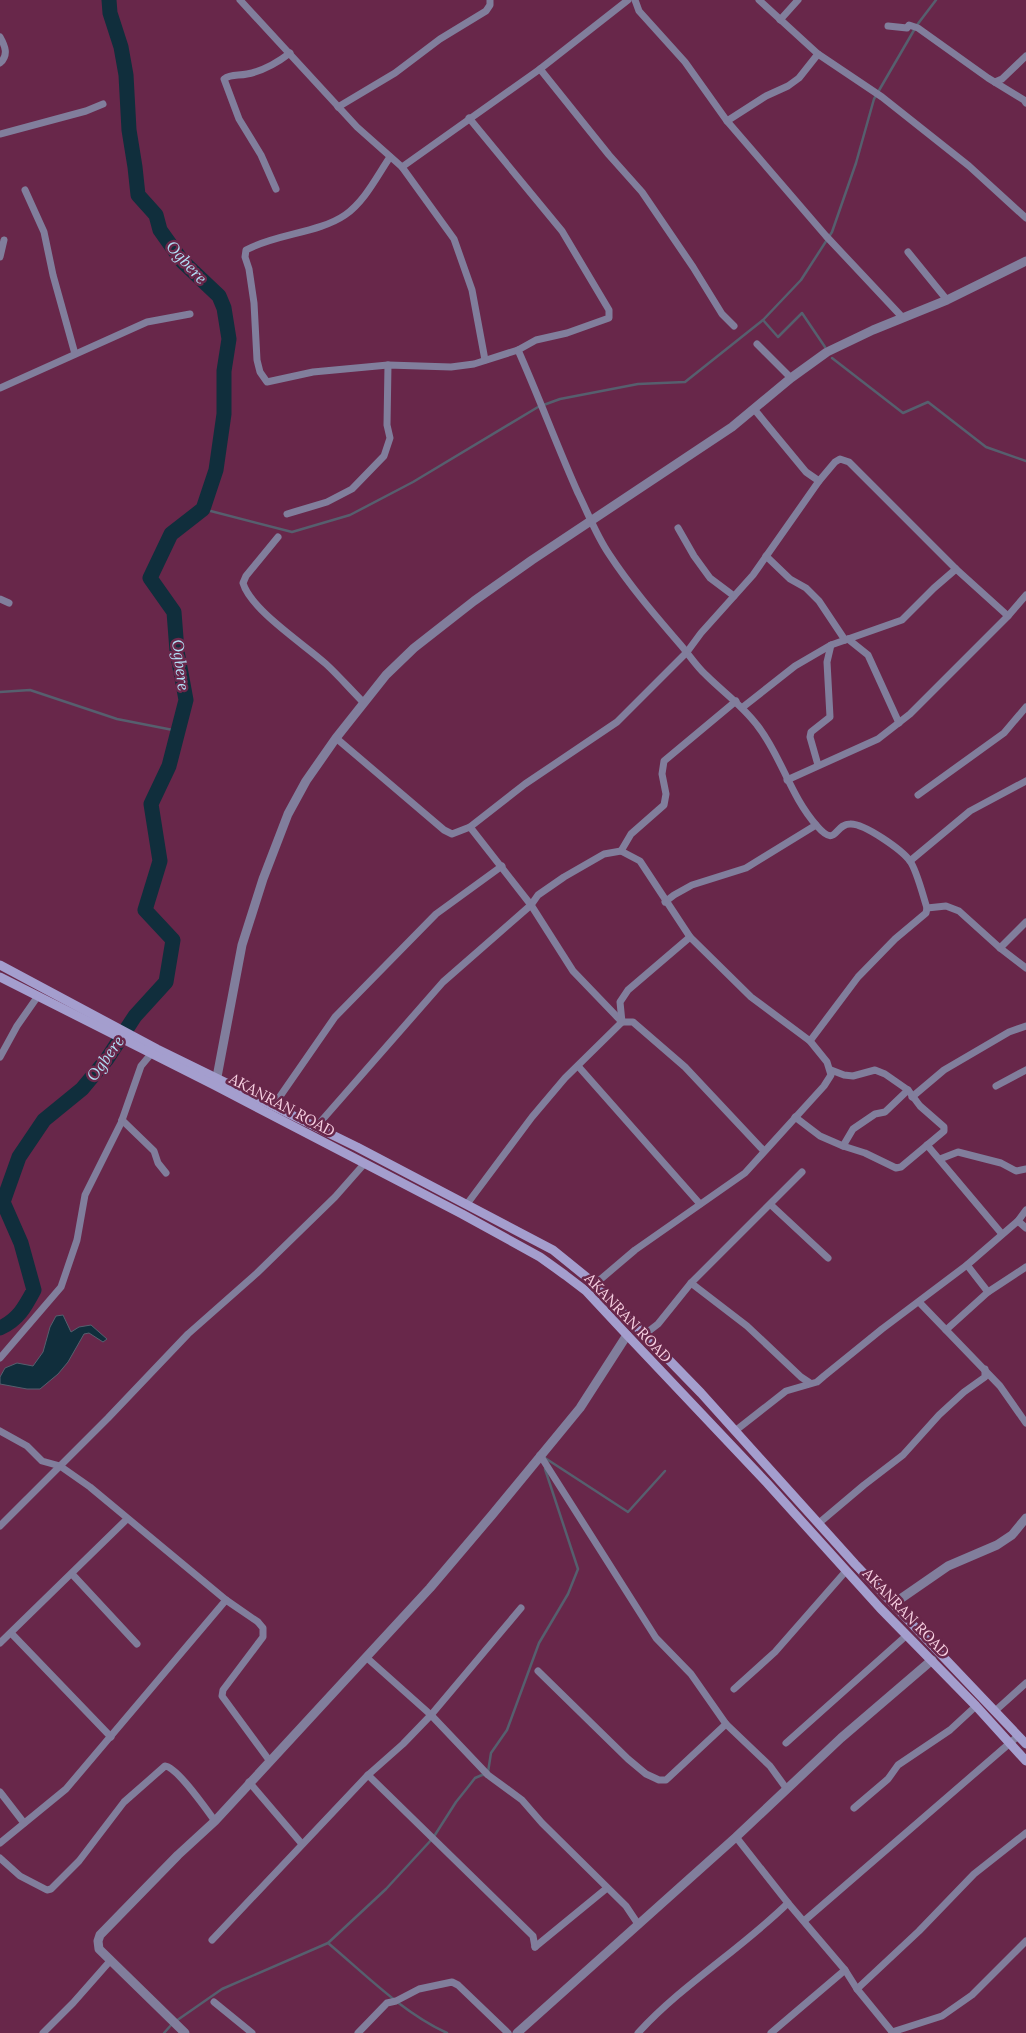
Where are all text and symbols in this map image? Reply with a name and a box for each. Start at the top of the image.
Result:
water label: Ogbere [162,236,212,288]
water label: Ogbere [168,638,194,692]
water label: Ogbere [82,1031,128,1085]
street label: AKANRAN ROAD [225,1068,338,1140]
street label: AKANRAN ROAD [580,1268,676,1366]
street label: AKANRAN ROAD [858,1563,954,1661]

